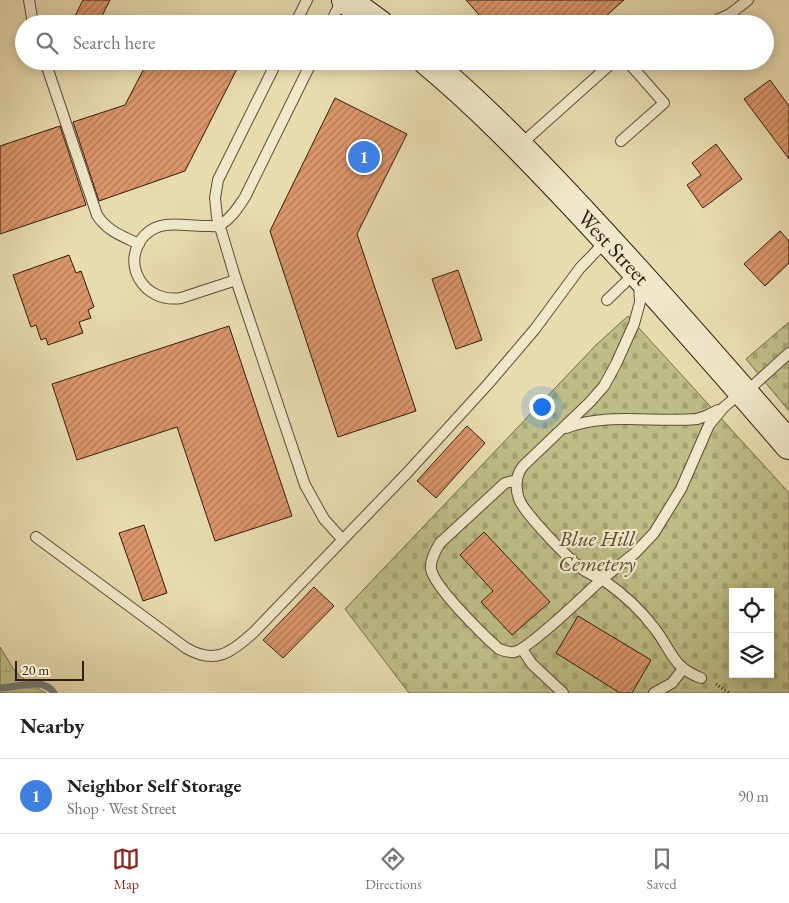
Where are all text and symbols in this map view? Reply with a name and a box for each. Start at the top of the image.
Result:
search box [15,15,774,70]
icon: search [33,29,61,57]
text: Search here [73,30,155,55]
pin: 1 [348,138,380,176]
street label: West Street [571,203,656,291]
your location [529,394,555,420]
park label: Blue Hill Cemetery [558,524,636,578]
map controls [729,588,774,678]
button: locate [729,588,774,633]
button: layers [729,633,774,678]
scale bar [15,658,84,681]
text: 20 m [22,661,49,679]
text: Nearby [20,712,84,739]
text: Neighbor Self Storage [67,773,241,798]
text: 1 [32,786,40,807]
text: 90 m [738,786,769,807]
text: Shop · West Street [67,798,176,819]
tab: Map [112,845,140,893]
tab: Directions [365,845,422,893]
tab: Saved [647,845,677,893]

